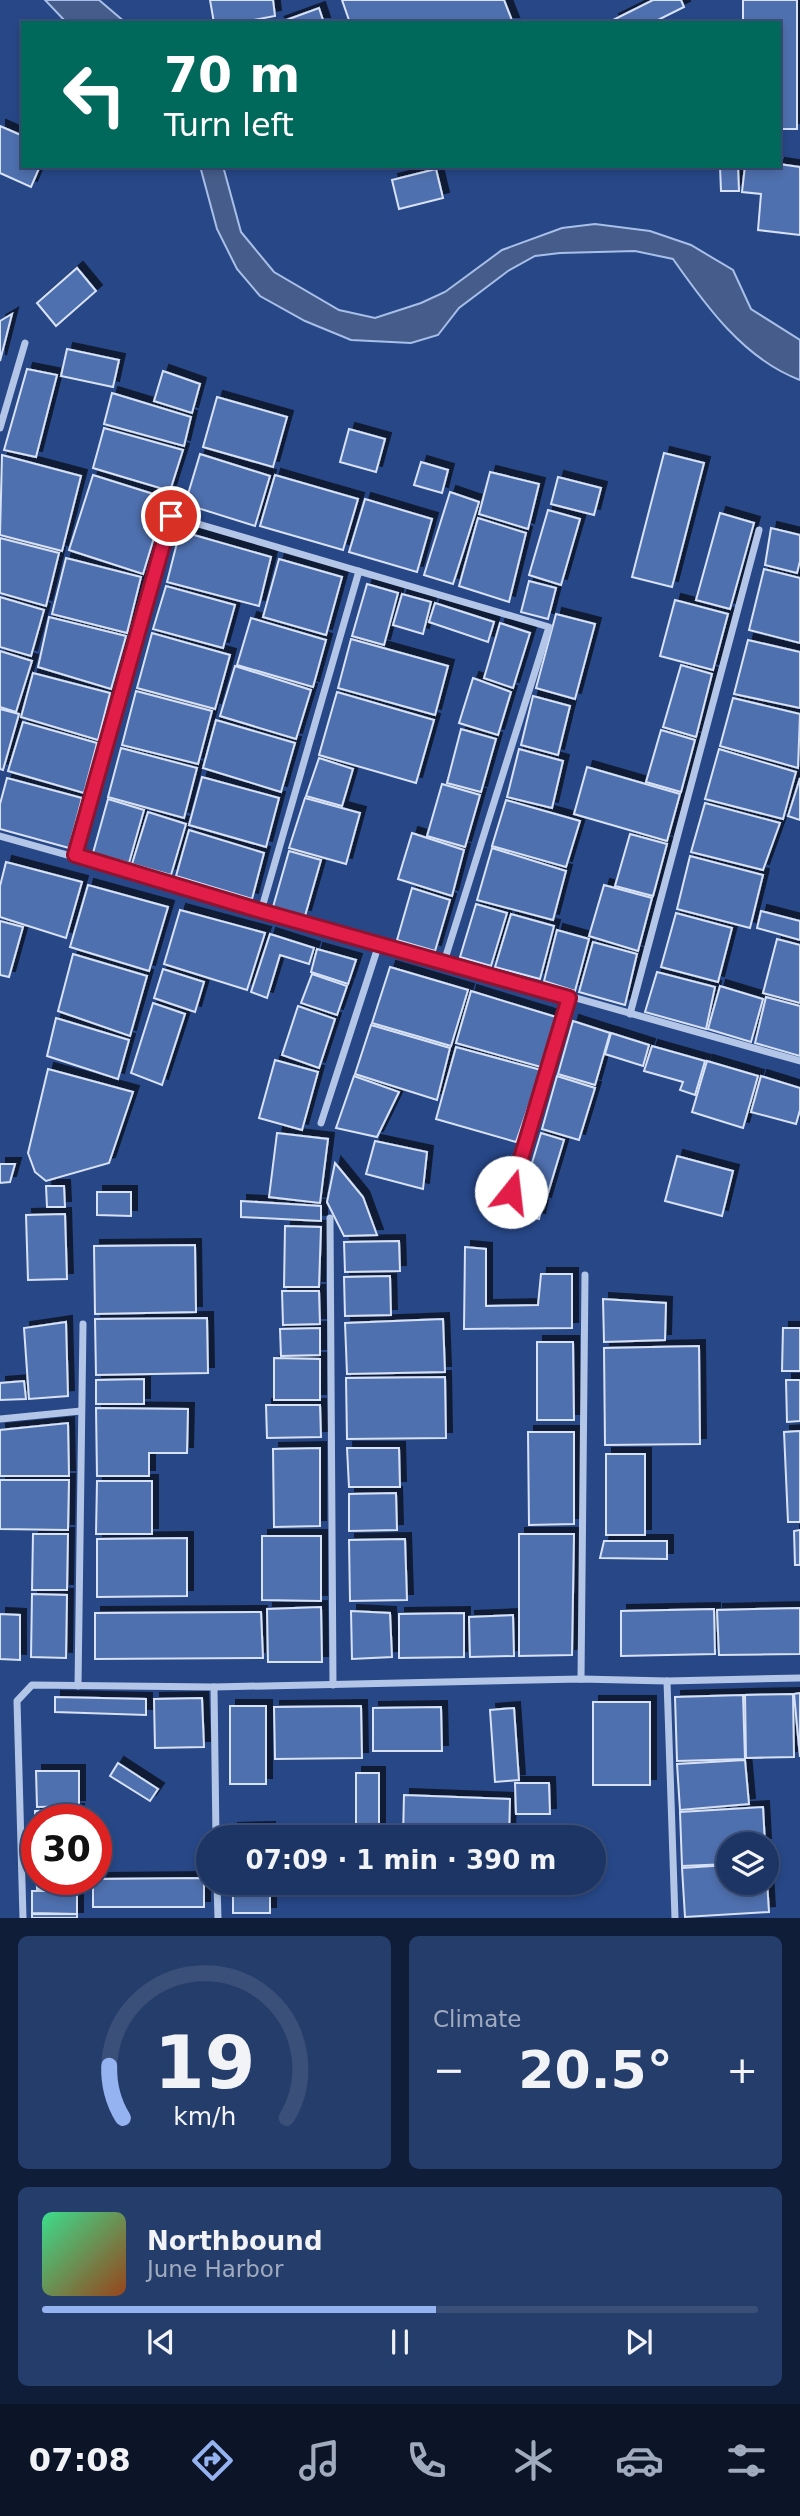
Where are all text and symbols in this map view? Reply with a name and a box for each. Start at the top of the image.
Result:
text: 70 m [164,47,300,104]
icon: left [49,49,140,140]
text: Turn left [164,106,294,144]
pin [141,486,201,546]
icon: arrive [152,497,190,535]
position arrow [474,1155,548,1229]
speed limit sign: 30 [21,1804,112,1895]
map controls [716,1832,779,1895]
button: layers [716,1832,779,1895]
text: 07:09 · 1 min · 390 m [246,1845,556,1875]
text: Climate [433,2006,522,2032]
text: 19 [154,2021,255,2106]
text: 20.5° [518,2040,673,2100]
text: − [433,2048,465,2092]
text: + [726,2048,758,2092]
text: km/h [173,2102,236,2131]
text: Northbound [147,2226,323,2256]
text: June Harbor [147,2256,283,2282]
icon: previous [142,2323,180,2361]
icon: pause [381,2323,419,2361]
icon: next [620,2323,658,2361]
icon: directions [188,2436,237,2485]
icon: music [295,2436,344,2485]
icon: phone [402,2436,451,2485]
icon: climate [509,2436,558,2485]
icon: car [615,2436,664,2485]
icon: filters [722,2436,771,2485]
text: 07:08 [29,2441,131,2479]

